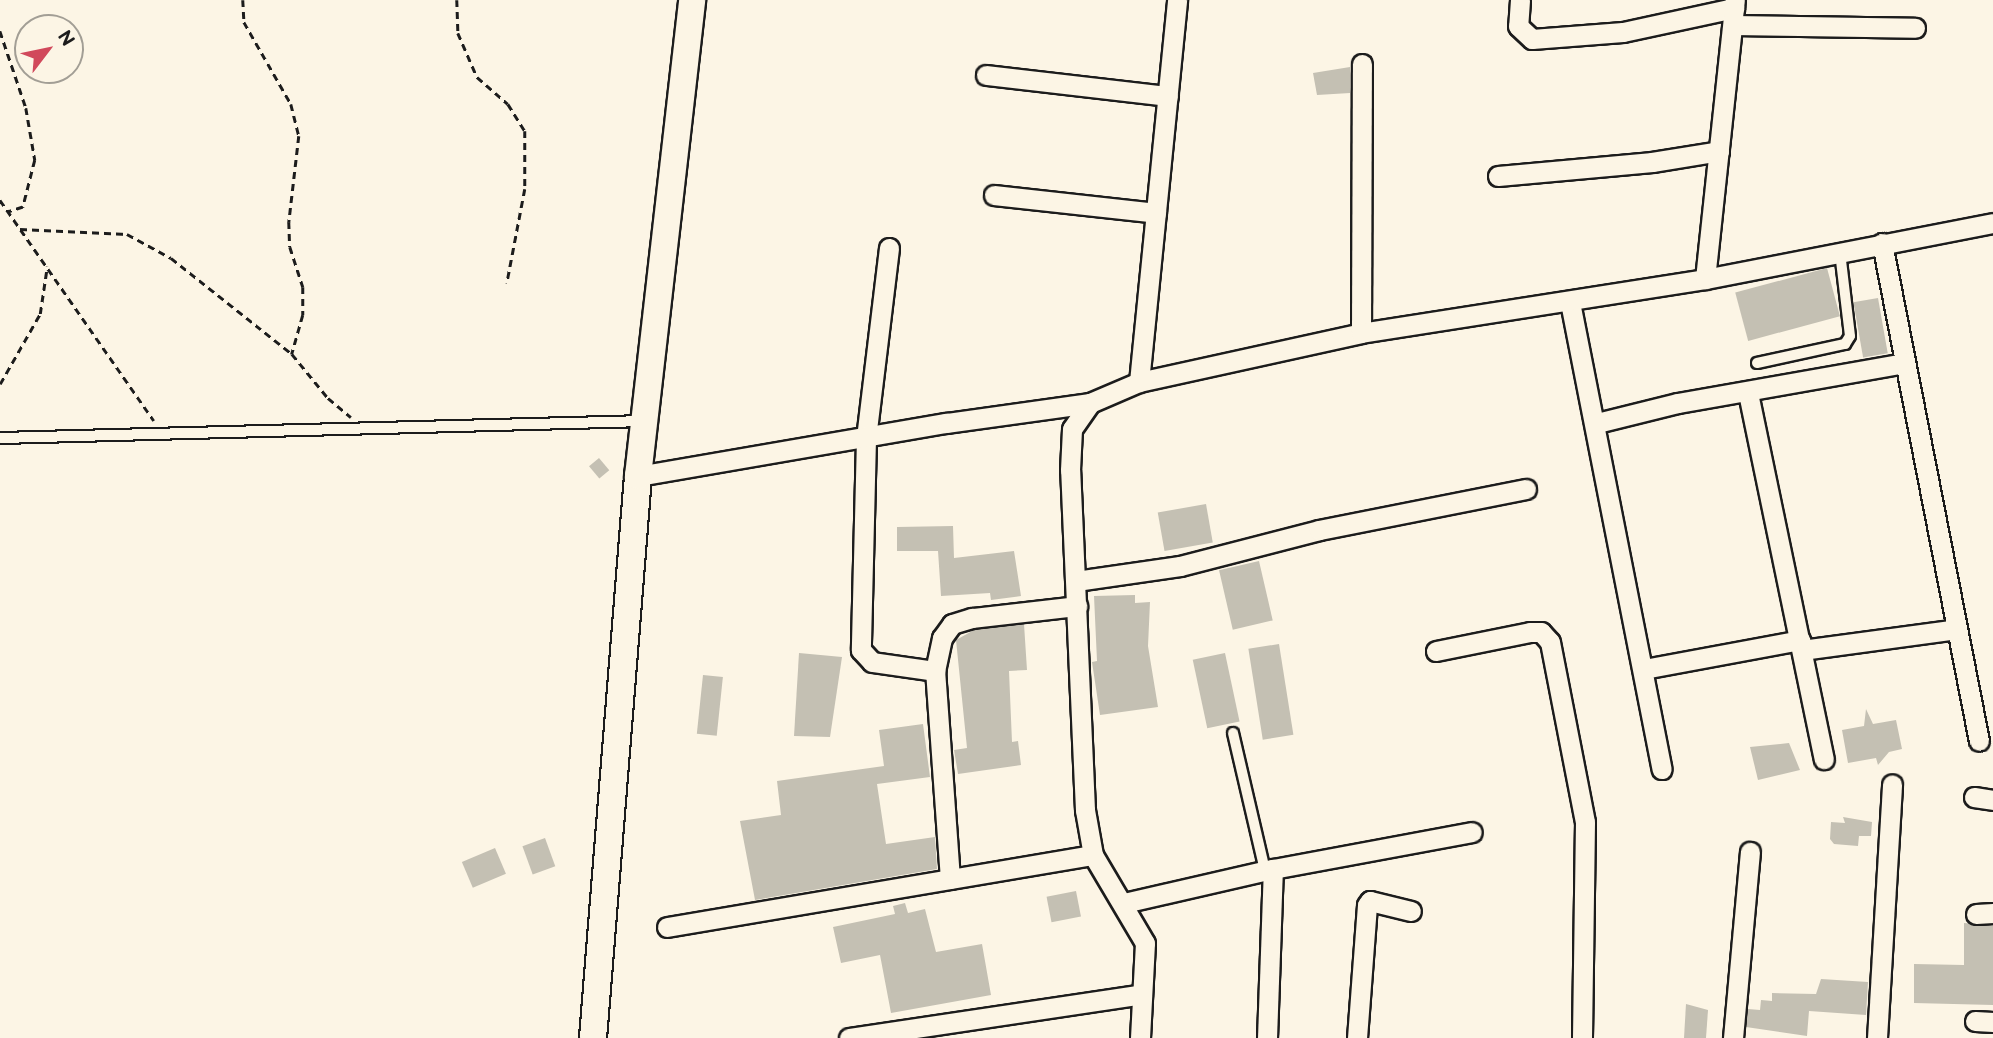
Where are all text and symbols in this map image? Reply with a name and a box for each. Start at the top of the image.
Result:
north arrow [14,14,84,84]
text: N [52,27,79,51]

